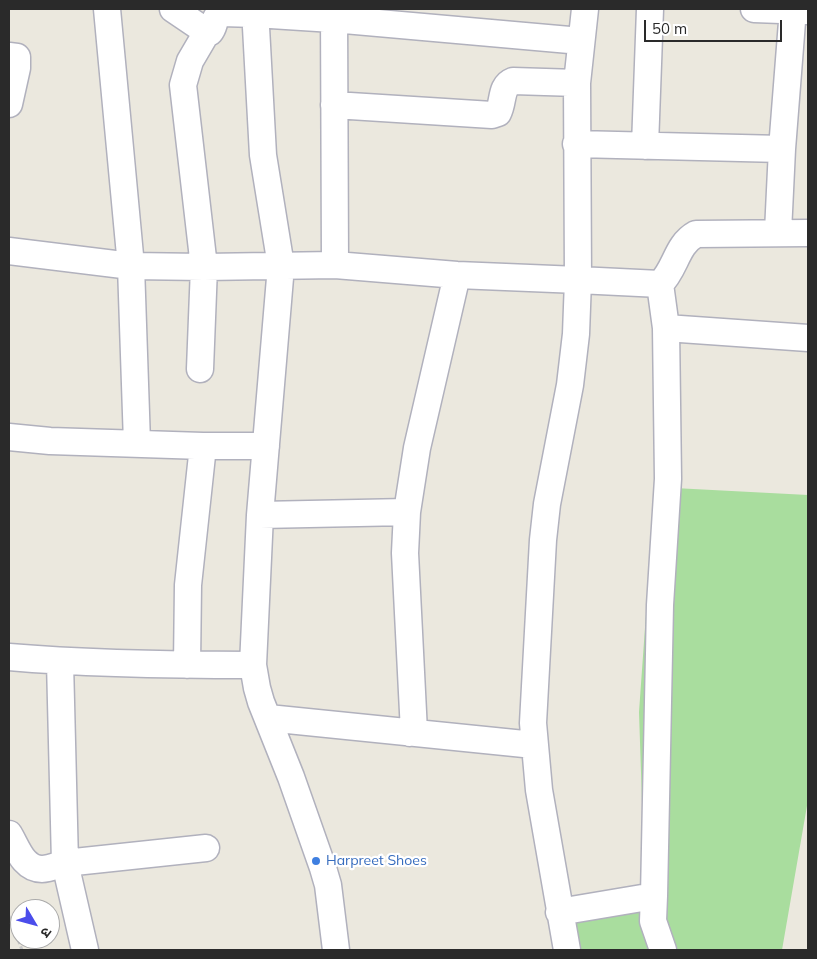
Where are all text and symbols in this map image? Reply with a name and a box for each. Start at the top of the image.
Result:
scale bar [647,10,784,42]
text: 50 m [652,19,687,38]
place label: Harpreet Shoes [326,853,427,869]
marker: Harpreet Shoes [310,855,322,867]
north arrow [10,899,60,949]
text: उ [37,924,56,941]

